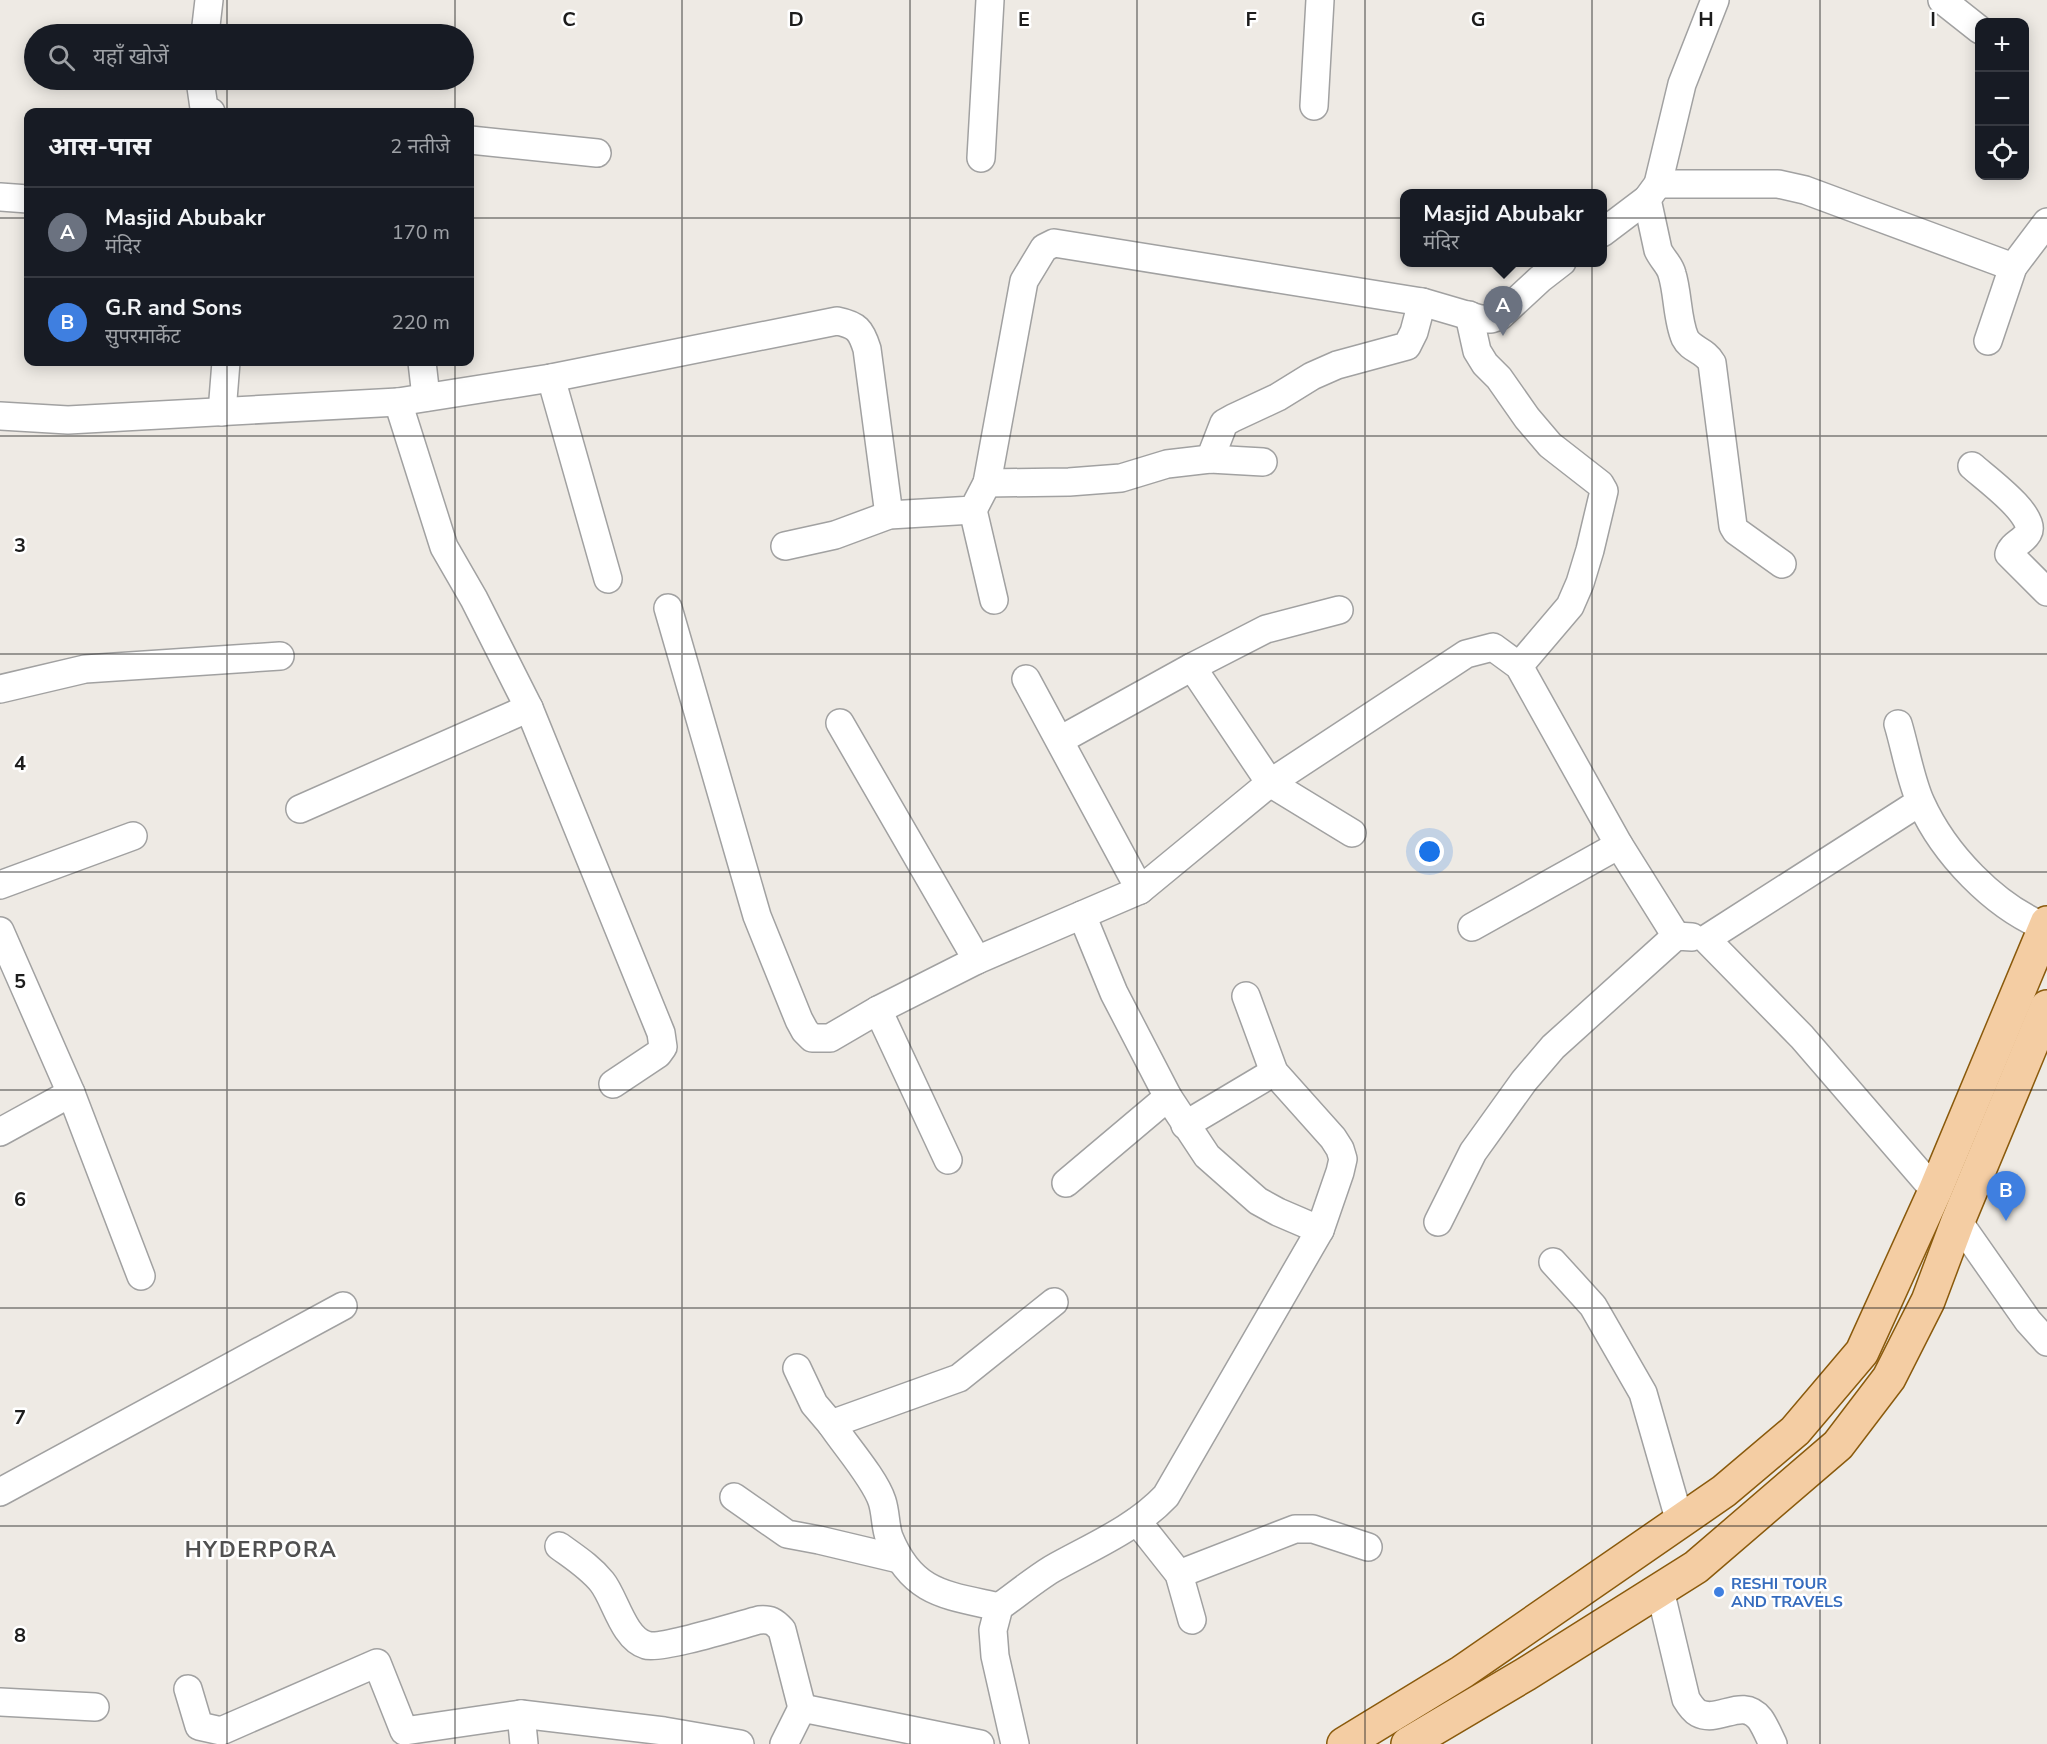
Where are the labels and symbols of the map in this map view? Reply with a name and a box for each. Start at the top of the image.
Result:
text: C [562,6,576,33]
text: D [788,6,804,33]
text: E [1018,6,1030,33]
text: F [1245,6,1257,33]
text: G [1471,6,1485,33]
text: H [1698,6,1714,33]
text: I [1930,6,1936,33]
pin: A [1484,286,1522,336]
text: 3 [14,532,26,559]
text: 4 [14,750,26,777]
your location [1415,837,1444,866]
text: 5 [14,968,26,995]
pin: B [1986,1172,2026,1221]
text: 6 [14,1186,26,1213]
text: 7 [14,1404,26,1431]
district label: HYDERPORA [185,1535,337,1565]
place label: RESHI TOUR AND TRAVELS [1731,1573,1843,1613]
marker: RESHI TOUR AND TRAVELS [1712,1585,1726,1599]
text: 8 [14,1622,26,1649]

